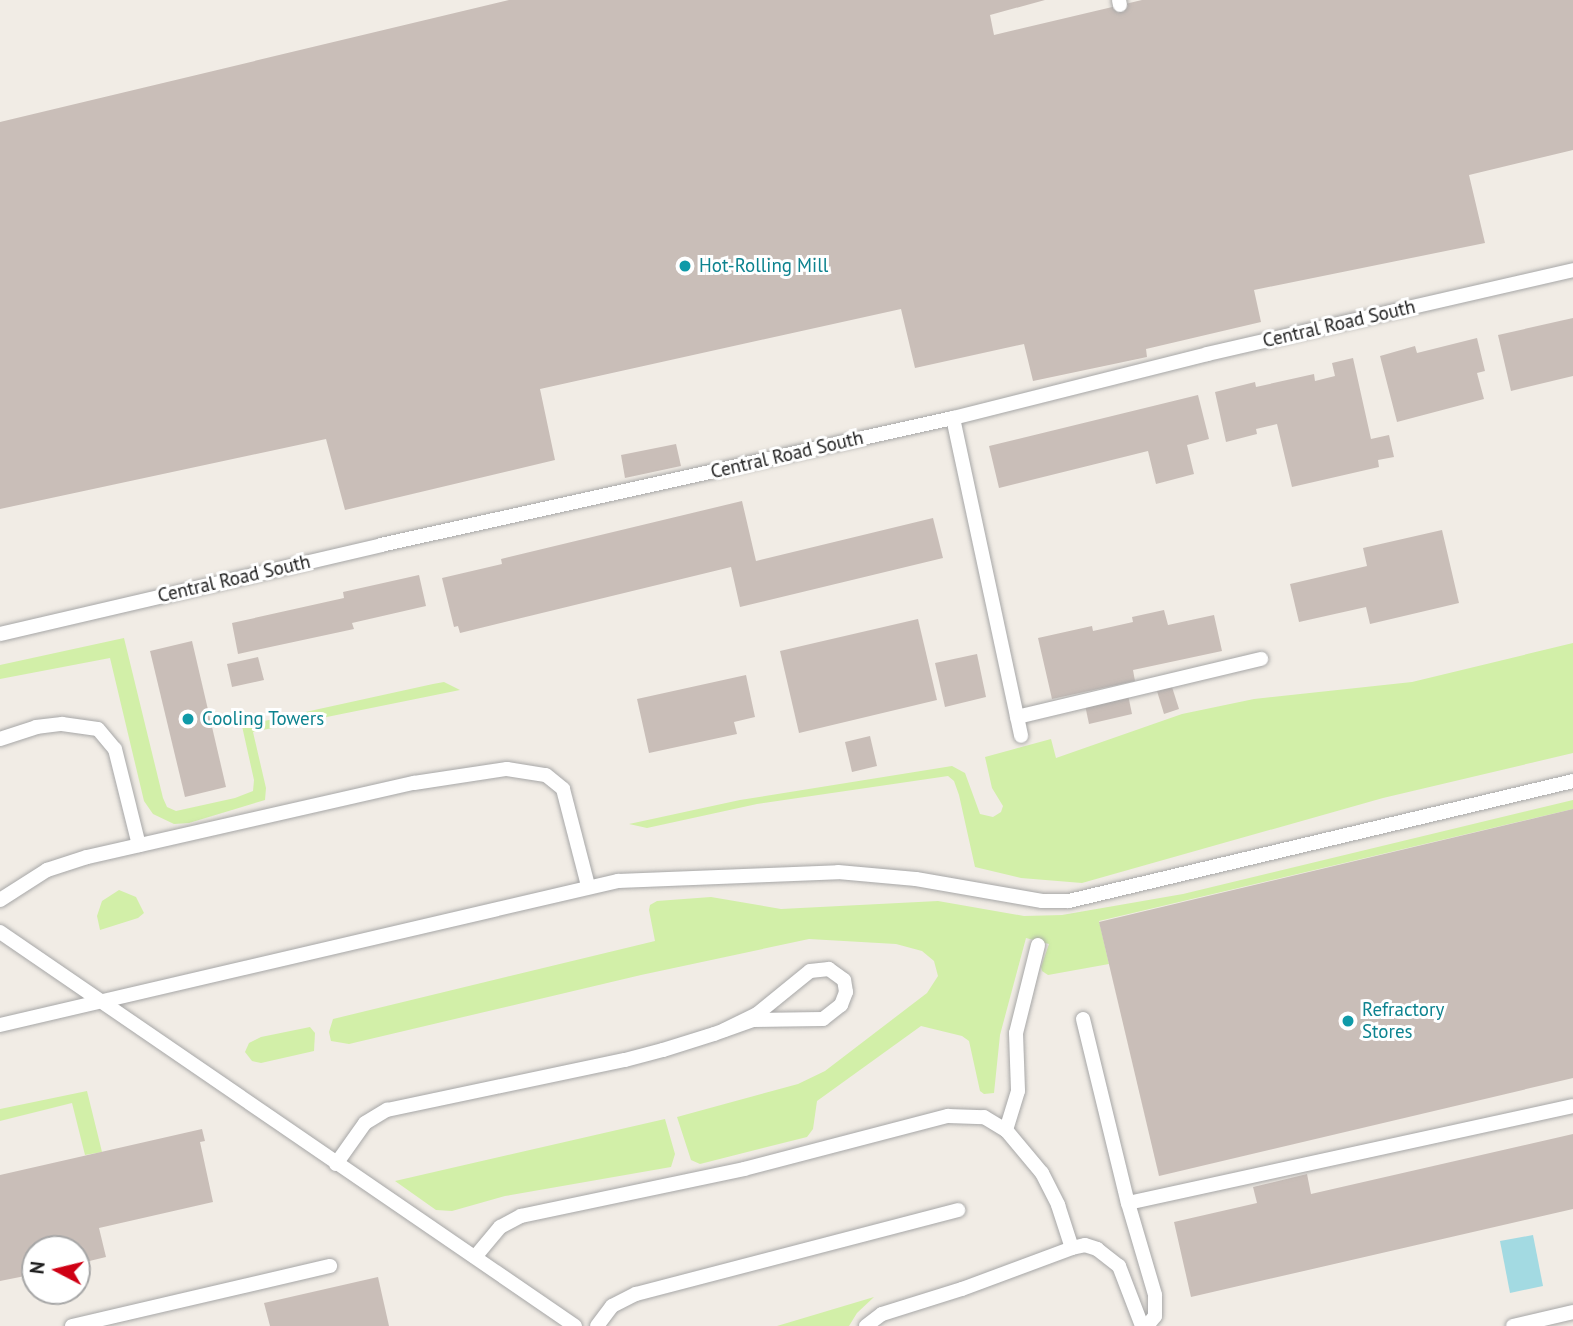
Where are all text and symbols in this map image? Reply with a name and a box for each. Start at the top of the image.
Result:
place label: Hot-Rolling Mill [699,255,828,277]
marker: Hot-Rolling Mill [677,258,693,274]
street label: Central Road South [1261,295,1417,353]
street label: Central Road South [709,426,865,484]
street label: Central Road South [156,550,312,608]
place label: Cooling Towers [202,708,325,730]
marker: Cooling Towers [180,711,196,727]
place label: Refractory Stores [1362,999,1444,1043]
marker: Refractory Stores [1340,1013,1356,1029]
north arrow [21,1235,91,1305]
text: N [24,1260,50,1275]

